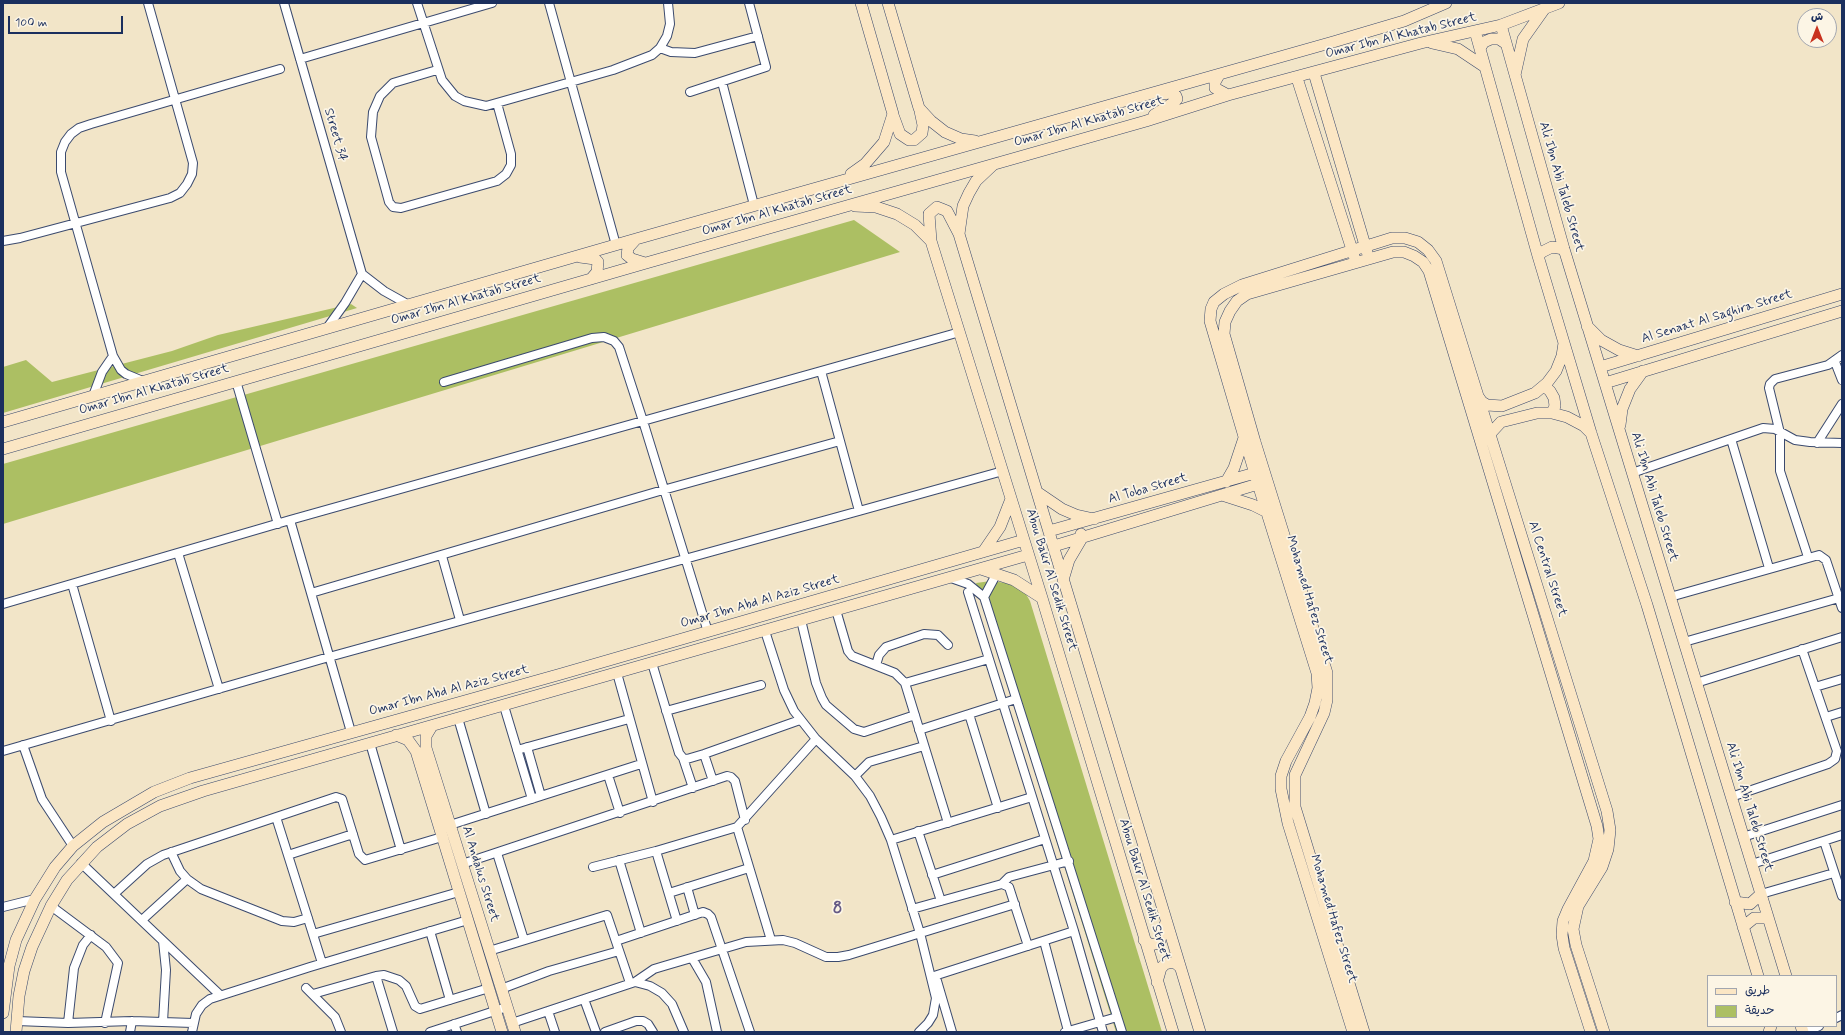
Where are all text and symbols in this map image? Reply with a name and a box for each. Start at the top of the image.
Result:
scale bar [10,8,125,34]
north arrow [1797,8,1837,48]
street label: Omar Ibn Al Khatab Street [1324,10,1478,62]
text: ش [1811,10,1823,24]
text: 100 m [15,15,47,31]
street label: Omar Ibn Al Khatab Street [1012,93,1166,151]
street label: Street 34 [320,107,350,163]
street label: Ali Ibn Abi Taleb Street [1535,120,1587,254]
street label: Omar Ibn Al Khatab Street [700,182,854,240]
street label: Omar Ibn Al Khatab Street [389,271,543,329]
street label: Al Senaat Al Saghira Street [1640,287,1794,347]
street label: Omar Ibn Al Khatab Street [77,361,231,419]
street label: Ali Ibn Abi Taleb Street [1627,430,1681,564]
street label: Al Toba Street [1107,470,1189,508]
street label: Abou Bakr Al Sedik Street [1022,507,1080,653]
street label: Al Central Street [1524,519,1570,619]
street label: Mohamed Hafez Street [1282,534,1336,666]
street label: Omar Ibn Abd Al Aziz Street [679,572,841,632]
street label: Omar Ibn Abd Al Aziz Street [368,662,530,720]
street label: Ali Ibn Abi Taleb Street [1722,740,1776,874]
street label: Abou Bakr Al Sedik Street [1115,817,1173,963]
street label: Al Andalus Street [458,824,502,924]
street label: Mohamed Hafez Street [1306,853,1360,985]
district label: 8 [833,899,843,919]
legend [1707,975,1837,1027]
text: طريق [1745,983,1770,999]
text: حديقة [1745,1003,1774,1019]

